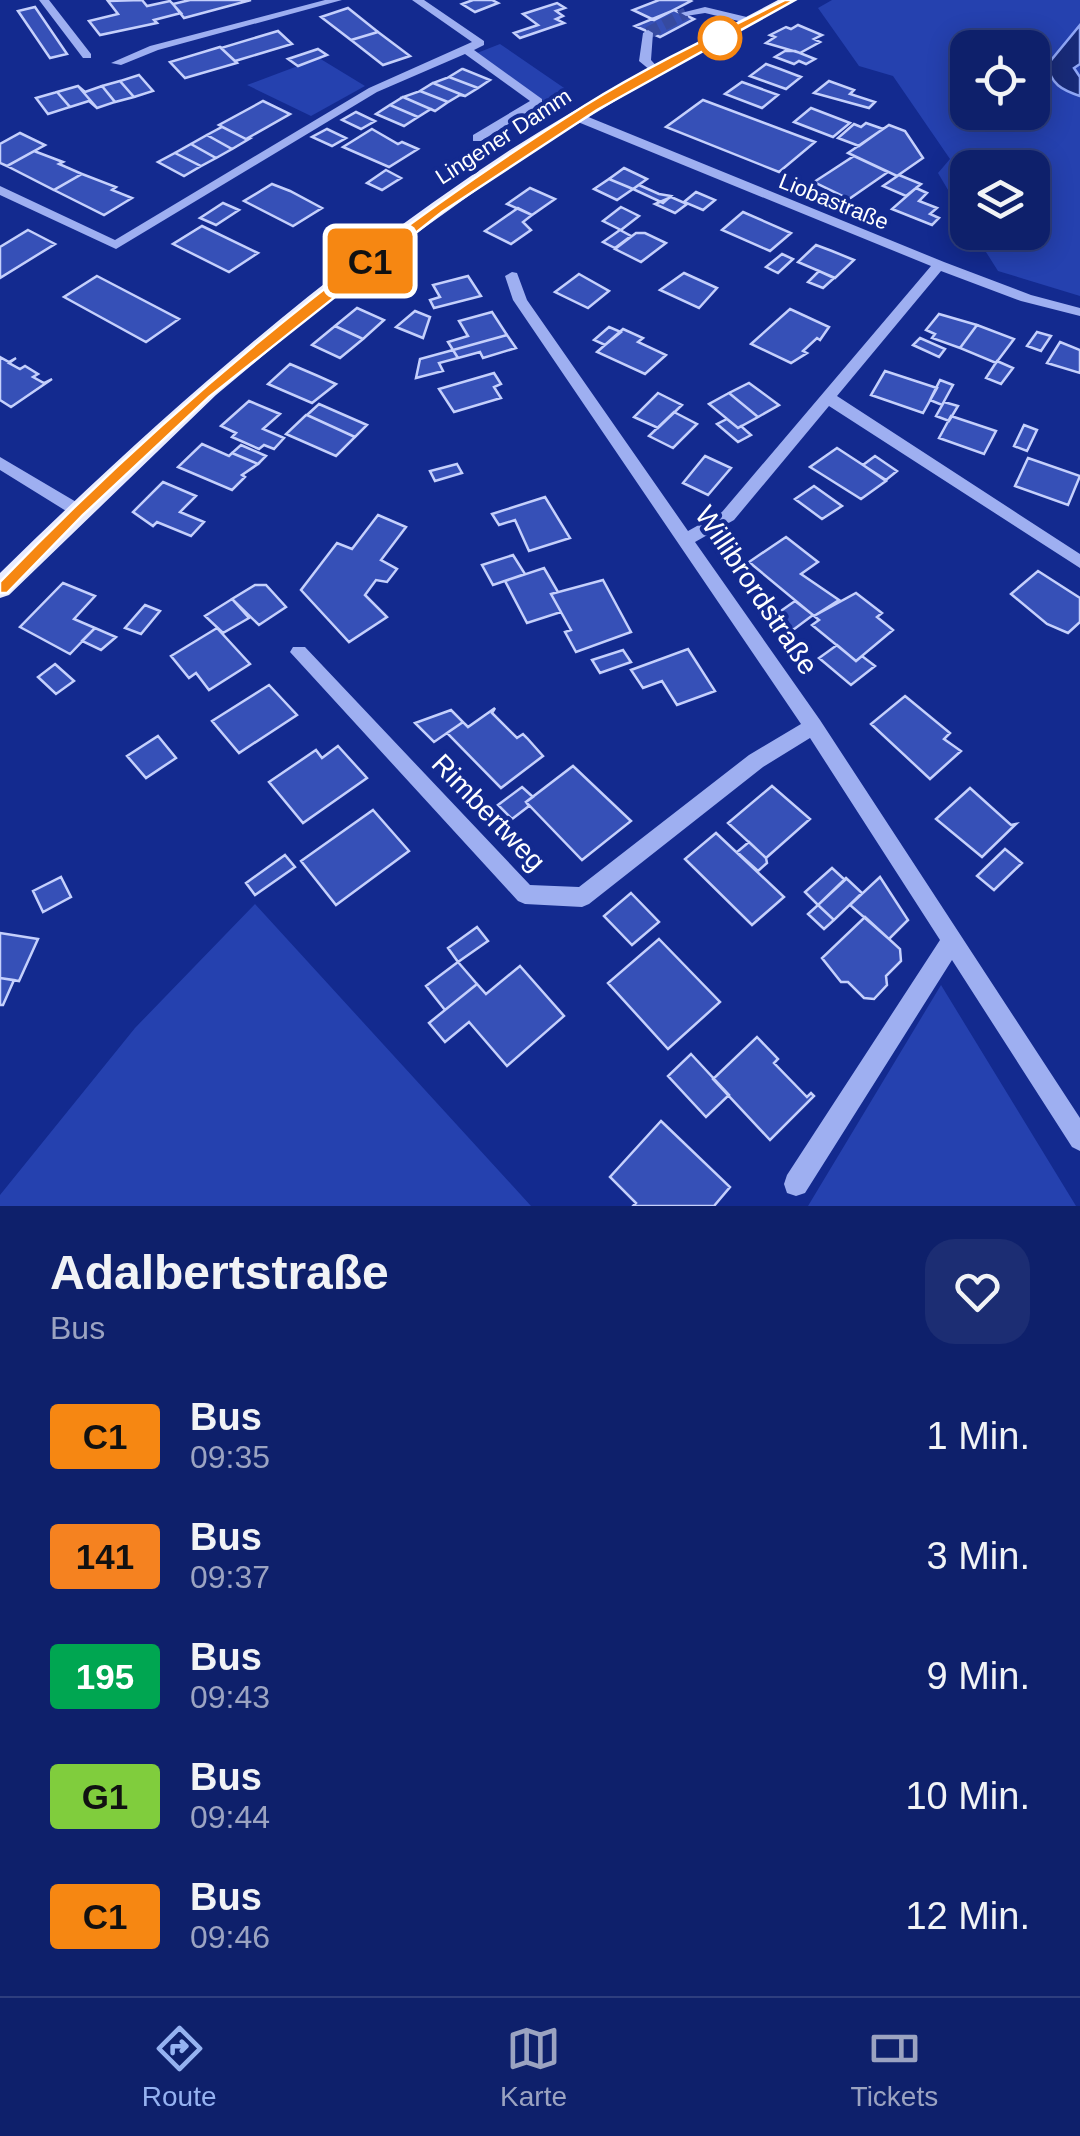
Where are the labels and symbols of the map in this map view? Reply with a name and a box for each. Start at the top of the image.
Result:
unlabelled marker [699,17,741,59]
street label: Lingener Damm [431,83,576,190]
street label: Liobastraße [775,168,892,235]
line badge: C1 [325,228,415,294]
street label: Willibrordstraße [689,500,824,680]
street label: Rimbertweg [426,748,552,877]

